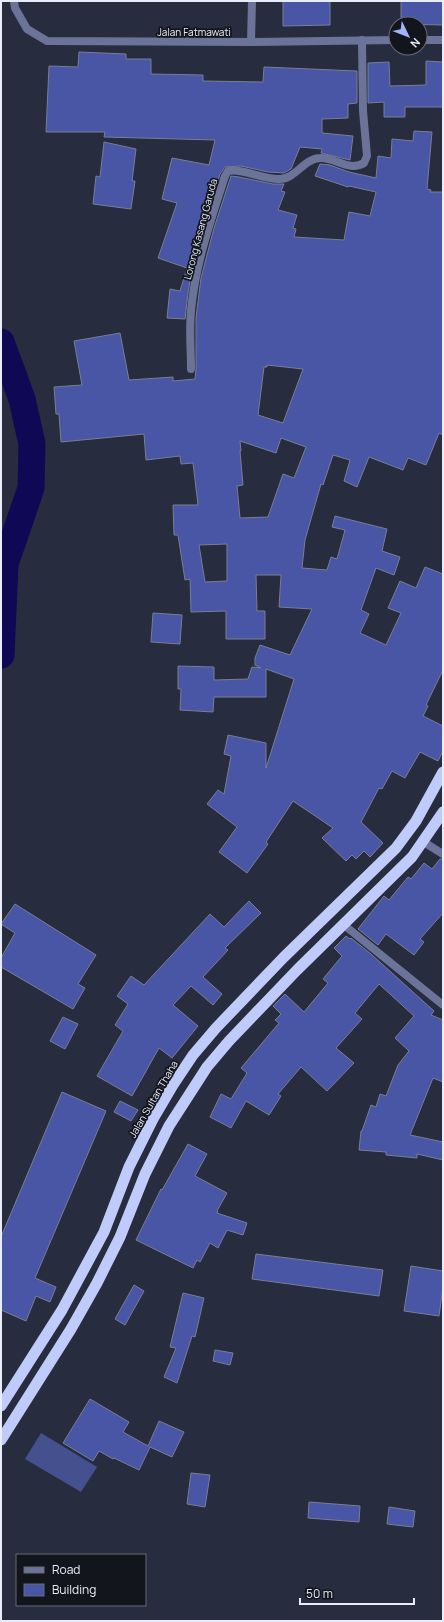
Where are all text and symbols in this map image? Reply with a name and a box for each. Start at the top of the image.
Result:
north arrow [388,16,428,56]
street label: Jalan Fatmawati [157,25,231,39]
text: N [407,35,424,51]
street label: Lorong Kasang Garuda [180,177,220,281]
street label: Jalan Sultan Thaha [125,1058,181,1140]
legend [16,1554,146,1606]
text: Road [52,1561,80,1578]
scale bar [300,1580,414,1606]
text: Building [52,1581,96,1598]
text: 50 m [306,1585,333,1602]

